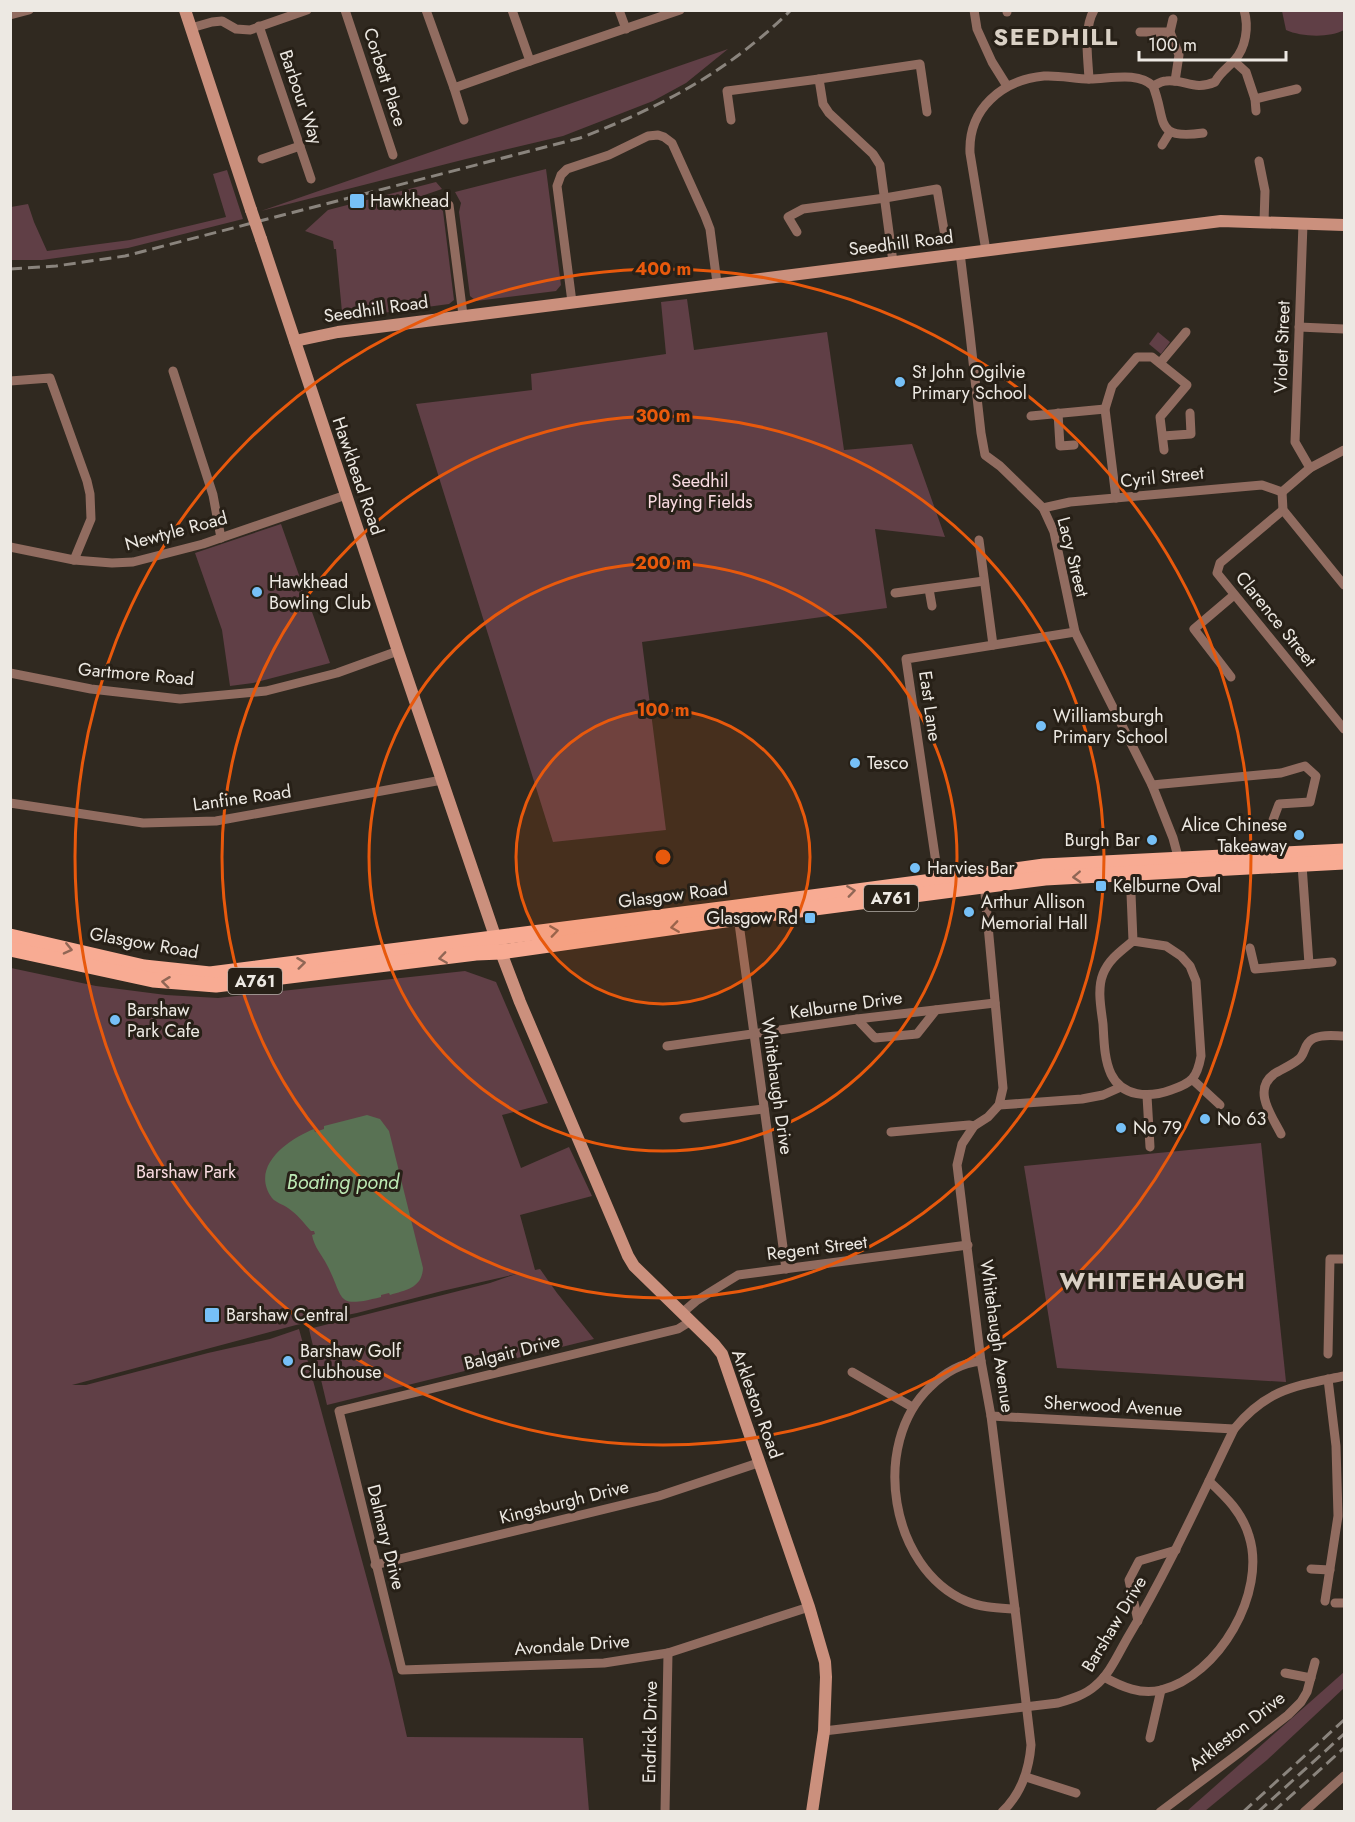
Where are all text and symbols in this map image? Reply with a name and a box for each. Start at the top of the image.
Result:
district label: SEEDHILL [993,19,1119,54]
street label: Corbett Place [357,24,413,130]
scale bar [1139,24,1286,62]
text: 100 m [1148,32,1197,58]
street label: Barbour Way [273,46,329,148]
place label: Hawkhead [370,188,449,214]
marker: Hawkhead [348,192,366,210]
street label: Seedhill Road [847,224,955,262]
text: 400 m [635,256,691,282]
street label: Seedhill Road [322,289,430,329]
street label: Violet Street [1267,300,1297,394]
place label: St John Ogilvie Primary School [912,359,1027,406]
marker: St John Ogilvie Primary School [893,375,907,389]
text: 300 m [635,403,691,429]
street label: Hawkhead Road [326,413,390,539]
street label: Cyril Street [1119,460,1206,494]
park label: Seedhil Playing Fields [648,468,752,515]
street label: Newtyle Road [122,505,230,557]
street label: Lacy Street [1051,514,1096,600]
text: 200 m [635,550,691,576]
street label: Clarence Street [1229,566,1323,673]
place label: Hawkhead Bowling Club [269,569,371,616]
marker: Hawkhead Bowling Club [250,585,264,599]
street label: Gartmore Road [77,656,195,692]
street label: East Lane [912,669,948,743]
text: 100 m [636,697,690,723]
place label: Williamsburgh Primary School [1053,703,1168,750]
marker: Williamsburgh Primary School [1034,719,1048,733]
place label: Tesco [867,750,909,776]
marker: Tesco [848,756,862,770]
street label: Lanfine Road [191,778,293,818]
place label: Alice Chinese Takeaway [1181,812,1287,859]
place label: Burgh Bar [1065,827,1141,853]
marker: Alice Chinese Takeaway [1292,828,1306,842]
marker: Burgh Bar [1145,833,1159,847]
centre of rings [653,847,673,867]
place label: Harvies Bar [927,855,1015,881]
marker: Harvies Bar [908,861,922,875]
one-way arrow [1073,870,1082,883]
place label: Kelburne Oval [1113,873,1221,899]
street label: Glasgow Road [617,875,729,915]
marker: Kelburne Oval [1094,879,1108,893]
one-way arrow [847,885,856,898]
road number: A761 [864,885,918,911]
place label: Arthur Allison Memorial Hall [981,889,1088,936]
place label: Glasgow Rd [706,905,798,931]
marker: Arthur Allison Memorial Hall [962,905,976,919]
marker: Glasgow Rd [803,911,817,925]
one-way arrow [671,920,680,932]
street label: Glasgow Road [87,921,201,965]
one-way arrow [549,925,559,937]
one-way arrow [62,942,72,955]
one-way arrow [439,952,448,964]
one-way arrow [297,957,306,969]
road number: A761 [228,968,282,994]
one-way arrow [161,976,171,988]
street label: Kelburne Drive [788,984,904,1026]
place label: Barshaw Park Cafe [127,997,200,1044]
marker: Barshaw Park Cafe [108,1013,122,1027]
street label: Whitehaugh Drive [755,1016,799,1156]
place label: No 63 [1217,1106,1267,1132]
marker: No 63 [1198,1112,1212,1126]
place label: No 79 [1133,1115,1182,1141]
marker: No 79 [1114,1121,1128,1135]
park label: Barshaw Park [136,1159,236,1185]
water label: Boating pond [287,1168,400,1197]
street label: Regent Street [765,1229,869,1267]
street label: Whitehaugh Avenue [973,1258,1021,1414]
district label: WHITEHAUGH [1060,1263,1246,1298]
place label: Barshaw Central [226,1302,348,1328]
marker: Barshaw Central [203,1306,221,1324]
street label: Balgair Drive [461,1328,563,1376]
place label: Barshaw Golf Clubhouse [300,1338,402,1385]
street label: Arkleston Road [725,1346,789,1462]
marker: Barshaw Golf Clubhouse [281,1354,295,1368]
street label: Sherwood Avenue [1043,1389,1183,1423]
street label: Kingsburgh Drive [497,1473,631,1531]
street label: Dalmary Drive [360,1482,412,1592]
street label: Barshaw Drive [1075,1571,1153,1677]
street label: Avondale Drive [513,1628,631,1662]
street label: Endrick Drive [636,1681,664,1783]
street label: Arkleston Drive [1183,1685,1291,1777]

